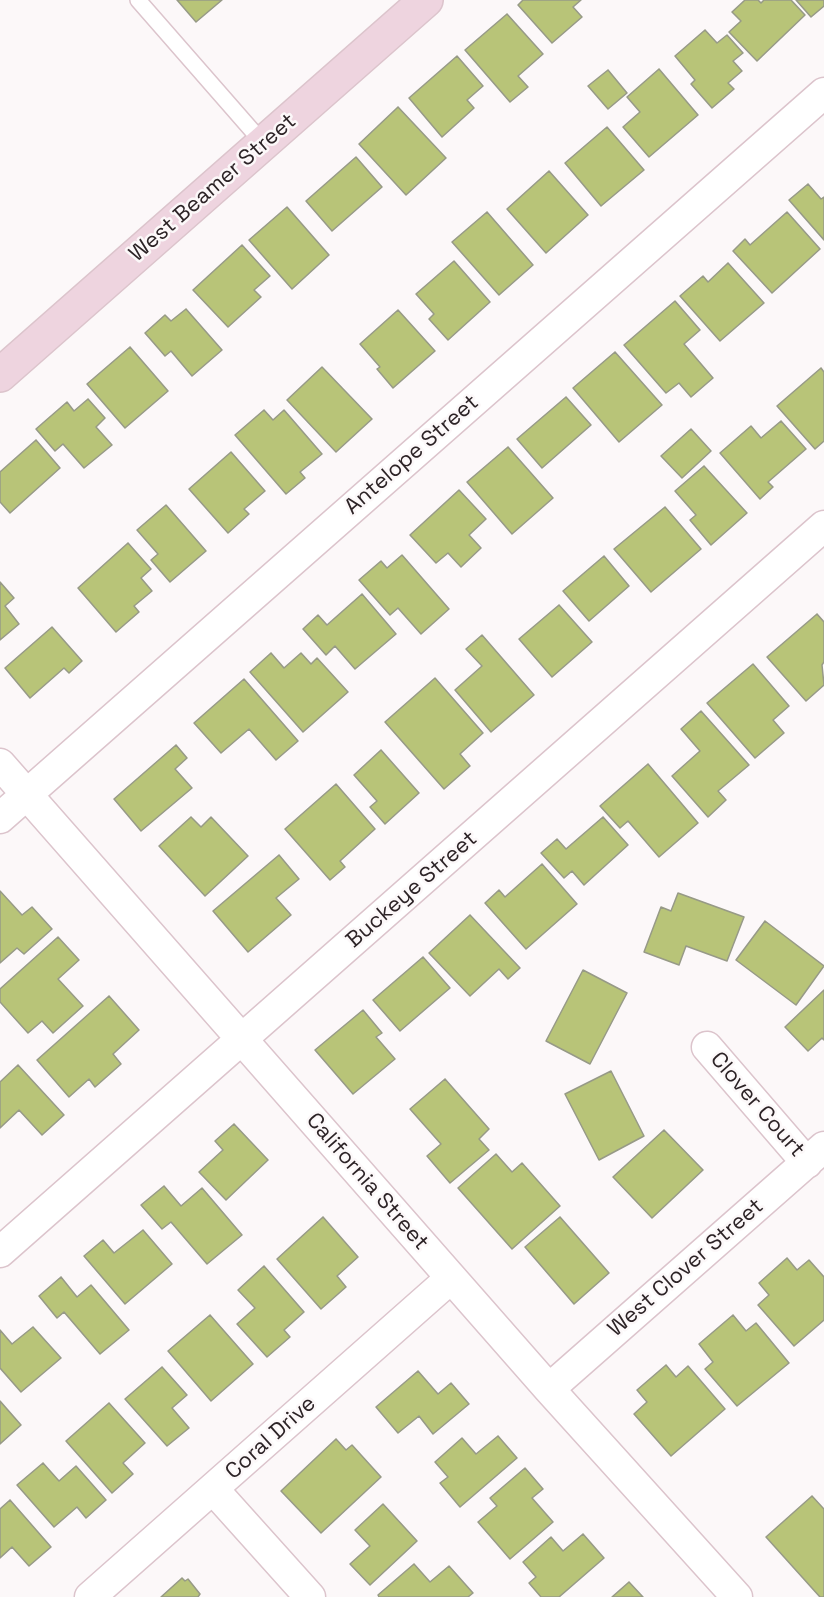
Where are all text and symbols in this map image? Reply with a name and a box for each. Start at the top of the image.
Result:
street label: West Beamer Street [124,108,302,268]
street label: Antelope Street [340,390,484,520]
street label: Buckeye Street [341,826,483,954]
street label: Clover Court [704,1047,810,1163]
street label: California Street [300,1108,434,1256]
street label: West Clover Street [603,1193,769,1343]
street label: Coral Drive [221,1391,321,1485]

